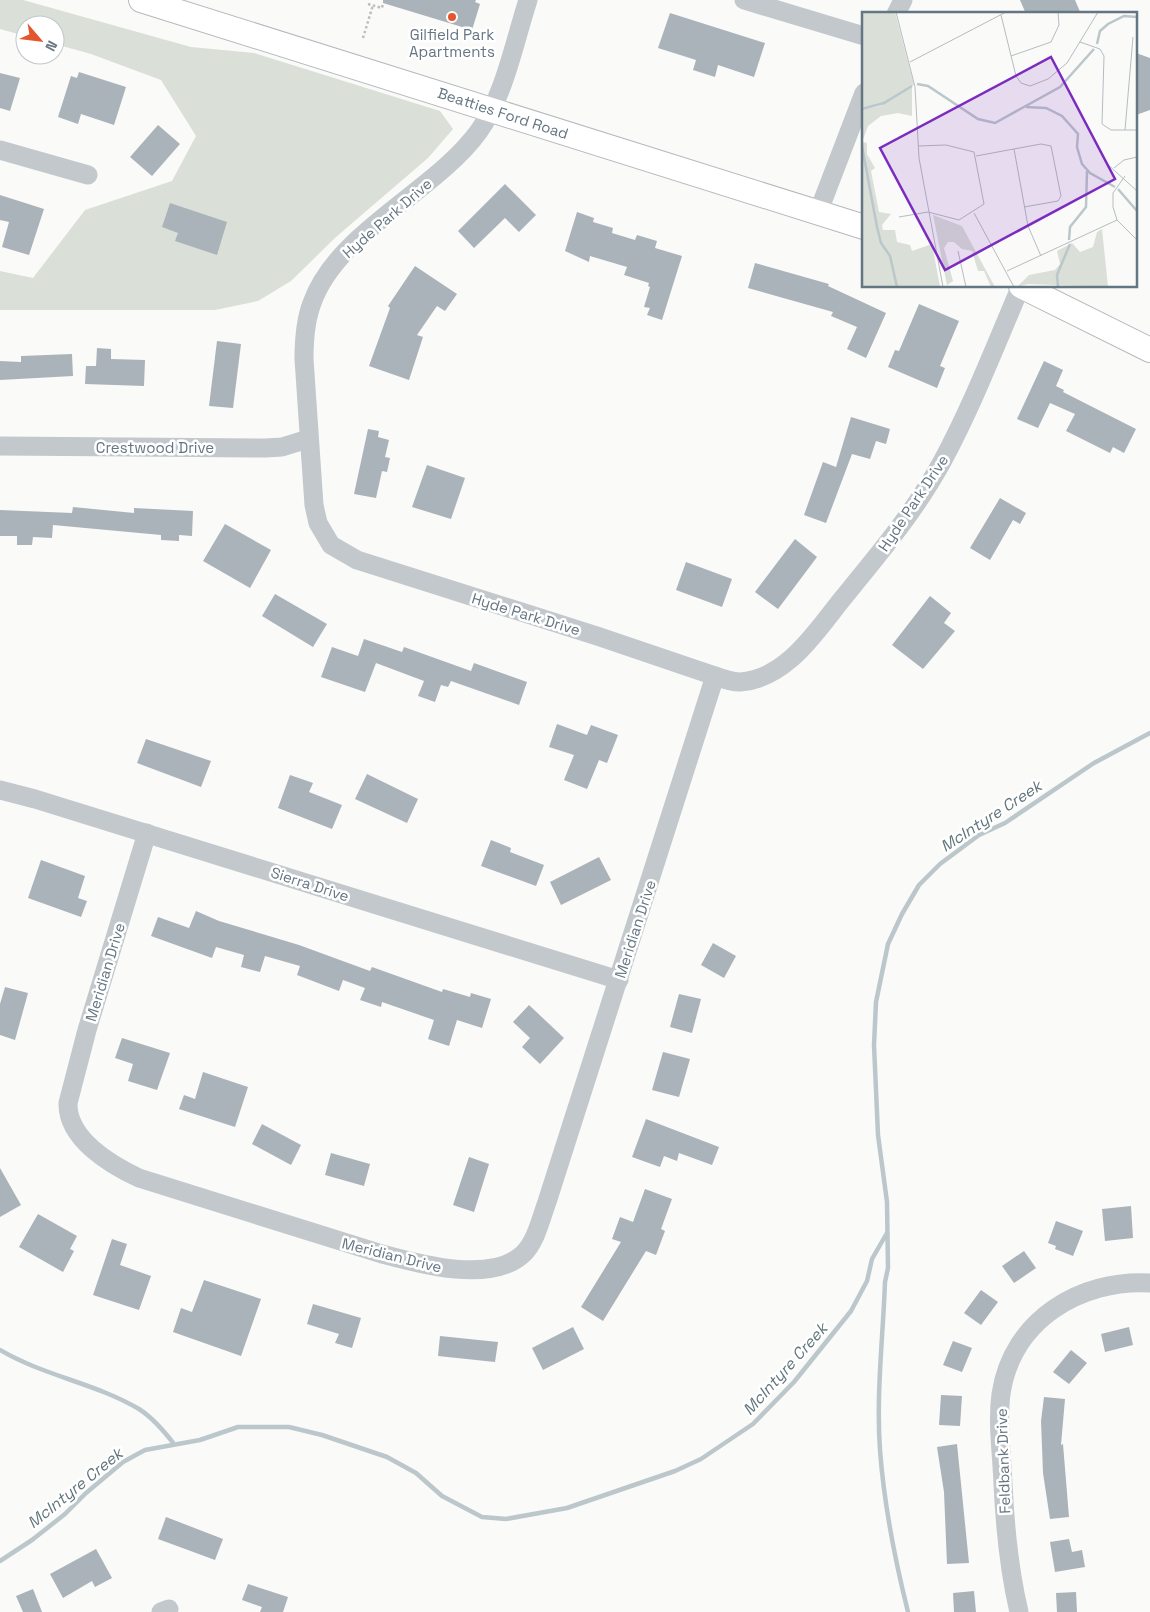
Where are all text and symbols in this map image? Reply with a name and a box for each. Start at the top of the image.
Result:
marker: Gilfield Park Apartments [446,11,458,23]
inset map [862,12,1138,288]
north arrow [15,15,65,65]
place label: Gilfield Park Apartments [409,25,495,61]
text: N [41,38,62,54]
street label: Beatties Ford Road [435,83,571,143]
street label: Hyde Park Drive [338,174,436,262]
street label: Crestwood Drive [96,438,214,457]
street label: Hyde Park Drive [874,451,952,555]
street label: Hyde Park Drive [469,588,583,640]
water label: McIntyre Creek [936,774,1048,857]
street label: Sierra Drive [268,862,352,906]
street label: Meridian Drive [610,877,660,981]
street label: Meridian Drive [81,920,129,1024]
street label: Meridian Drive [340,1233,444,1277]
water label: McIntyre Creek [738,1317,834,1419]
street label: Feldbank Drive [992,1408,1014,1514]
water label: McIntyre Creek [23,1442,129,1533]

